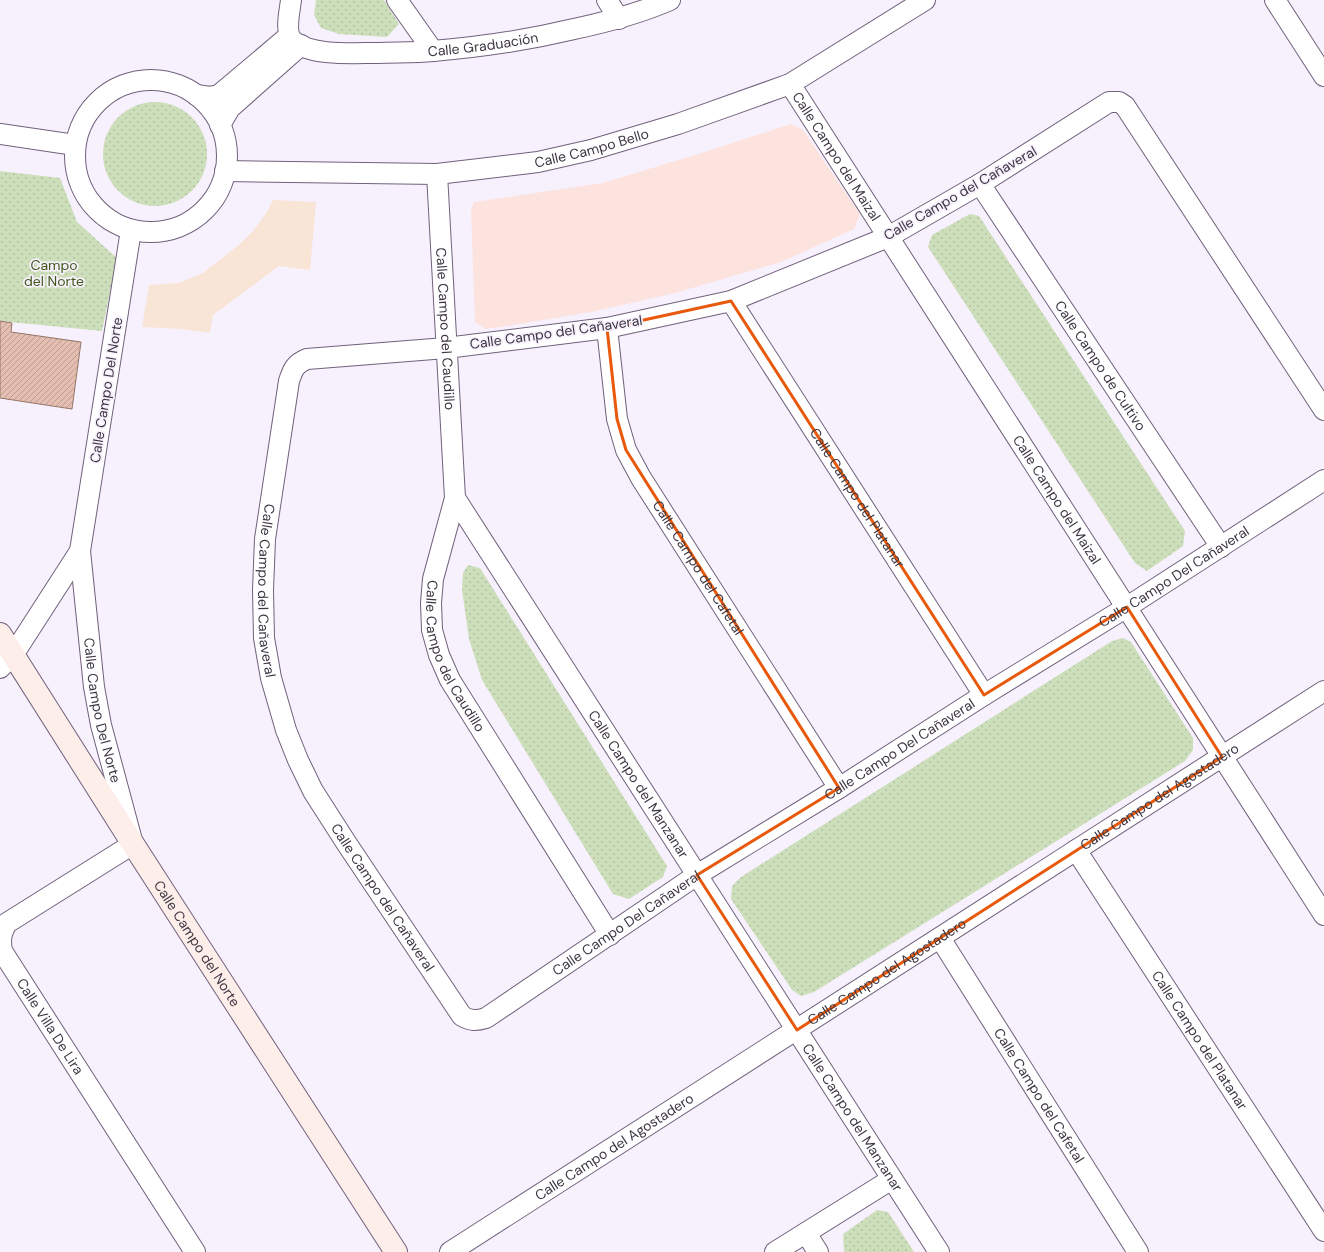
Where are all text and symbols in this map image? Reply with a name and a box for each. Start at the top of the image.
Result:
street label: Calle Graduación [427,28,540,60]
street label: Calle Campo del Maizal [788,88,885,224]
street label: Calle Campo Bello [533,124,651,172]
street label: Calle Campo del Cañaveral [880,142,1040,244]
street label: Calle Campo del Caudillo [432,247,459,410]
park label: Campo del Norte [24,256,84,290]
street label: Calle Campo de Cultivo [1051,297,1150,434]
street label: Calle Campo del Cañaveral [469,311,643,353]
street label: Calle Campo Del Norte [86,316,126,464]
street label: Calle Campo del Platanar [806,425,909,571]
street label: Calle Campo del Maizal [1009,432,1105,568]
street label: Calle Campo del Cafetal [649,497,748,638]
street label: Calle Campo del Cañaveral [254,503,280,679]
street label: Calle Campo Del Cañaveral [1095,522,1252,631]
street label: Calle Campo del Caudillo [422,580,489,735]
street label: Calle Campo Del Norte [80,637,125,785]
street label: Calle Campo Del Cañaveral [821,694,978,804]
street label: Calle Campo del Manzanar [584,707,693,862]
street label: Calle Campo del Agostadero [1077,739,1242,854]
street label: Calle Campo del Cañaveral [327,820,439,975]
street label: Calle Campo Del Cañaveral [549,866,703,980]
street label: Calle Campo del Norte [150,877,244,1010]
street label: Calle Campo del Agostadero [804,914,970,1029]
street label: Calle Campo del Platanar [1148,967,1252,1113]
street label: Calle Villa De Lira [13,975,88,1078]
street label: Calle Campo del Cafetal [990,1024,1089,1166]
street label: Calle Campo del Manzanar [798,1040,907,1195]
street label: Calle Campo del Agostadero [531,1089,697,1204]

